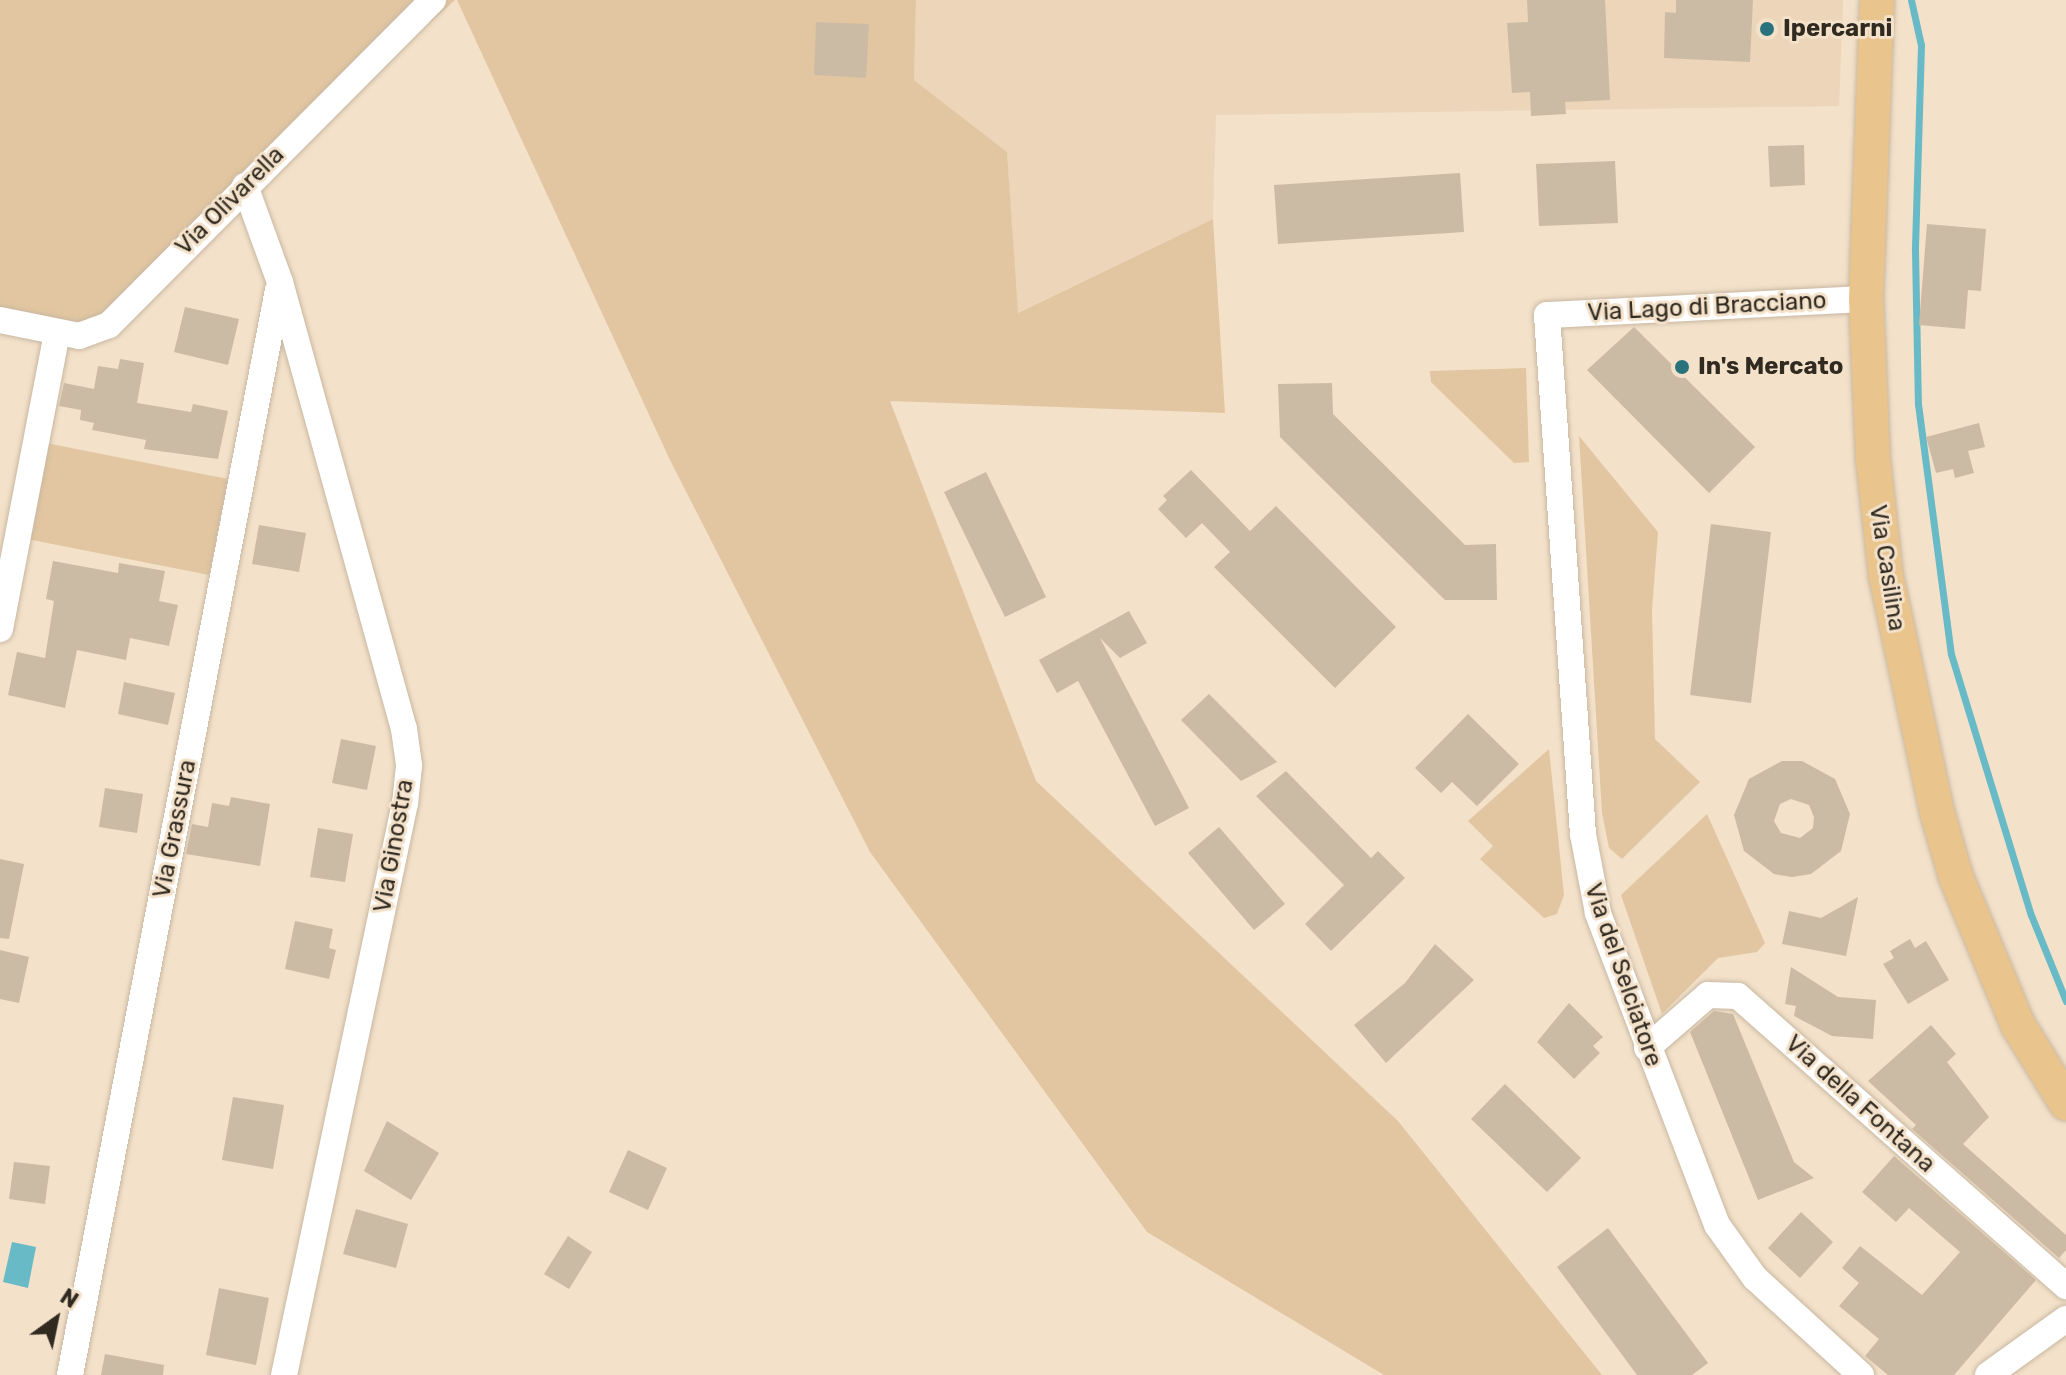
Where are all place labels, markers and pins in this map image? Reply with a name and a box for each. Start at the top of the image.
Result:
place label: Ipercarni [1783,15,1892,43]
marker: Ipercarni [1758,20,1776,38]
place label: In's Mercato [1698,353,1843,381]
marker: In's Mercato [1673,358,1691,376]

